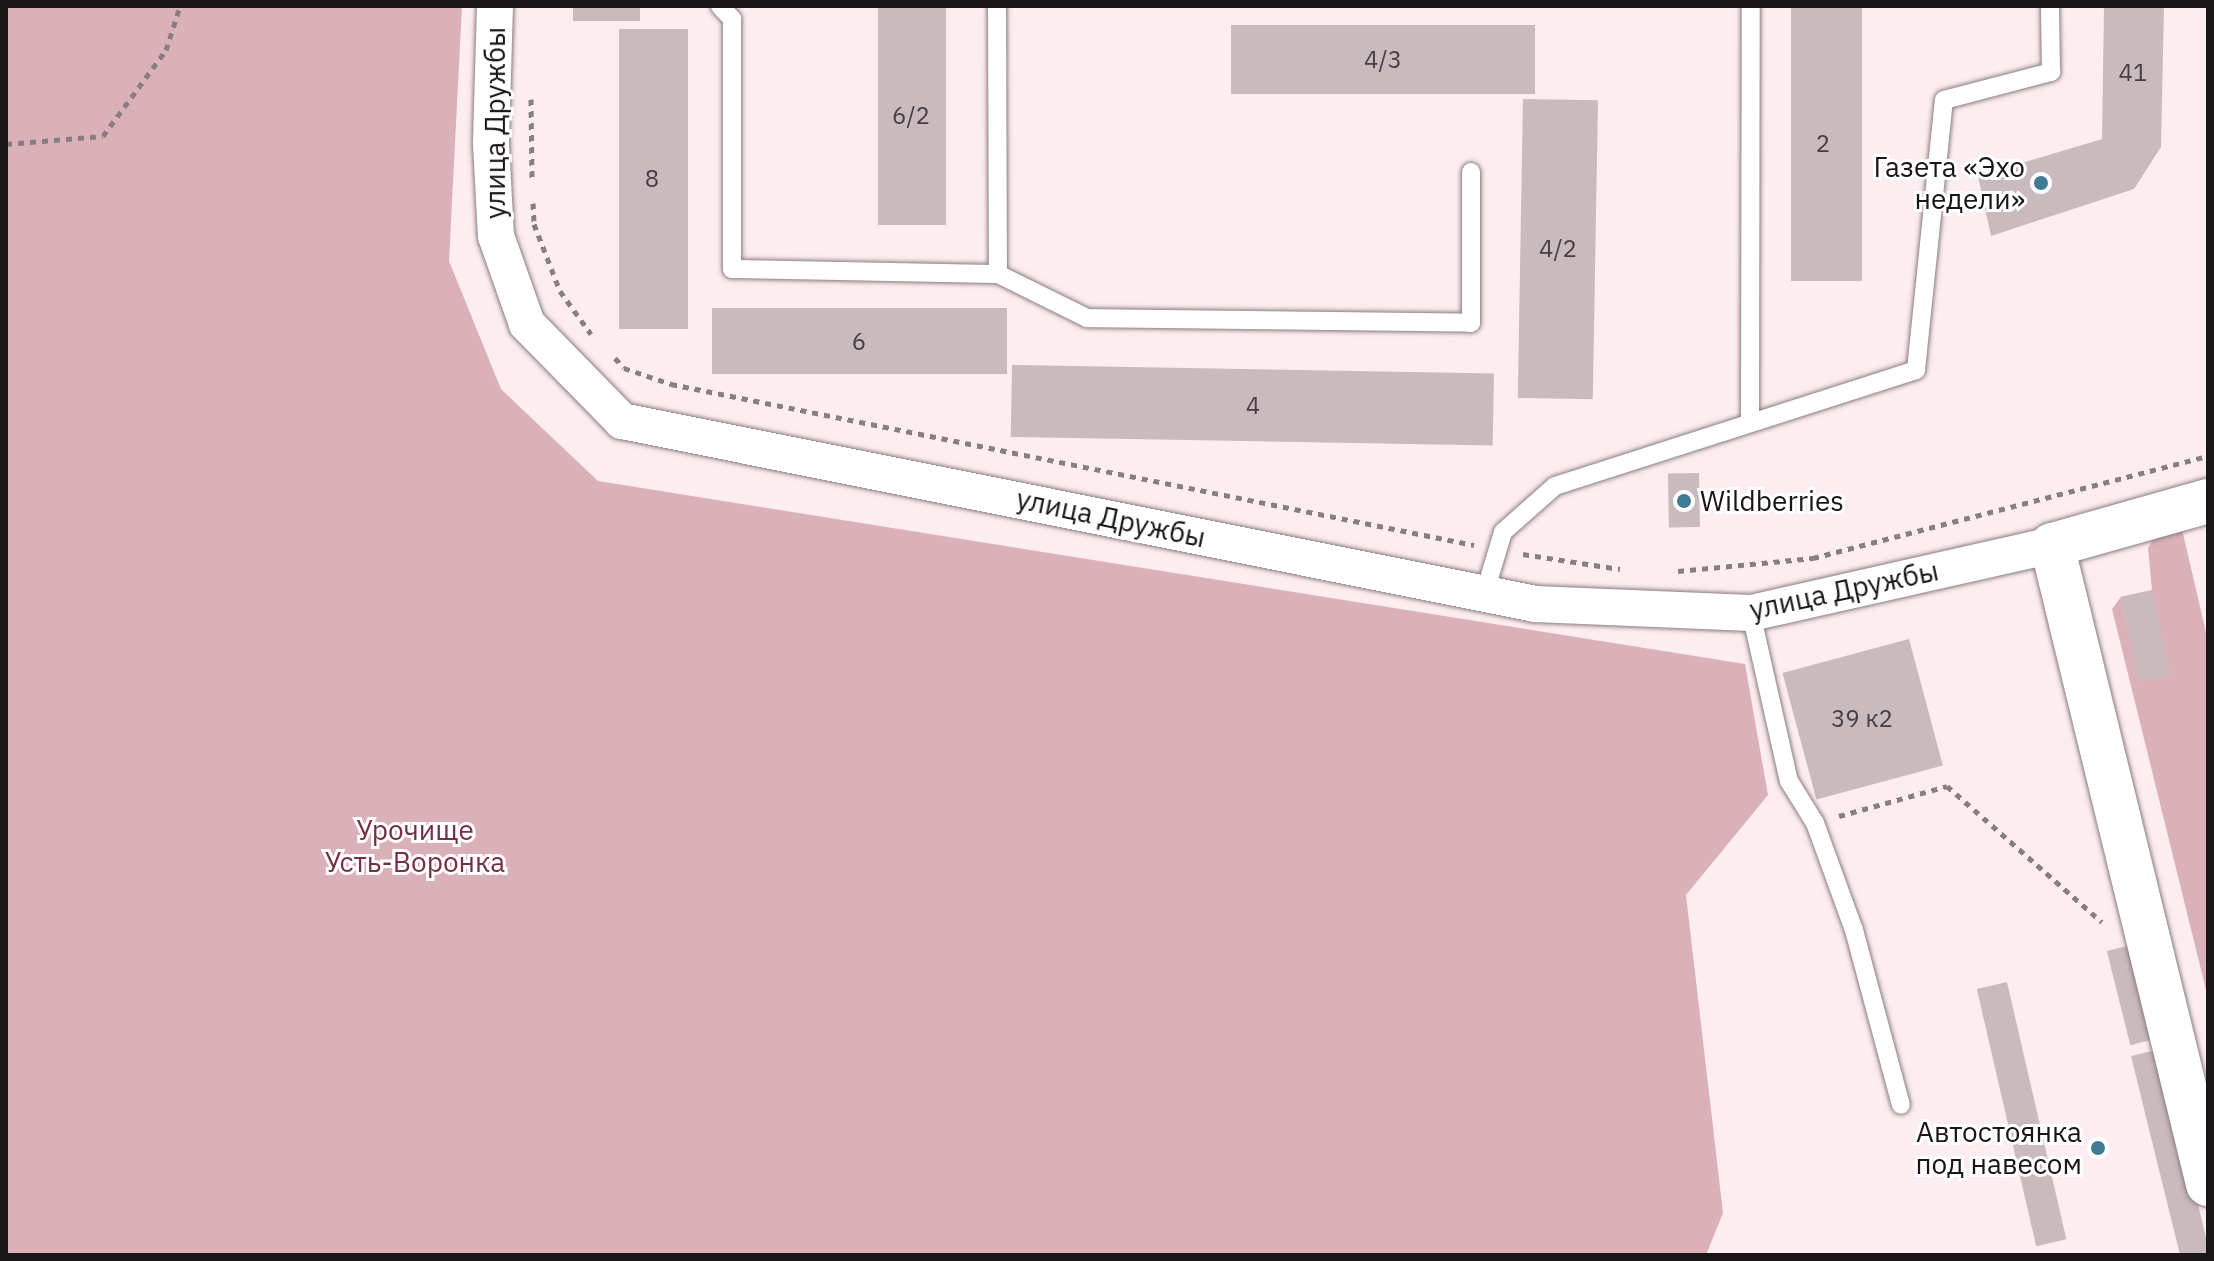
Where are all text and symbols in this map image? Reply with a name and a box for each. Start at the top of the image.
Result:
street label: улица Дружбы [478,27,512,219]
house number: 4/3 [1364,46,1402,74]
house number: 41 [2119,59,2147,87]
house number: 6/2 [892,102,930,130]
house number: 2 [1816,130,1830,158]
place label: Газета «Эхо недели» [1873,150,2025,216]
house number: 8 [645,165,659,193]
marker: Газета «Эхо недели» [2032,174,2050,192]
house number: 4/2 [1539,235,1577,263]
house number: 6 [852,328,866,356]
house number: 4 [1246,392,1260,420]
street label: улица Дружбы [1014,482,1208,554]
place label: Wildberries [1700,484,1844,518]
marker: Wildberries [1675,492,1693,510]
street label: улица Дружбы [1747,554,1941,626]
house number: 39 к2 [1831,705,1893,733]
park label: Урочище Усть-Воронка [325,813,505,879]
place label: Автостоянка под навесом [1916,1115,2082,1181]
marker: Автостоянка под навесом [2089,1139,2107,1157]

